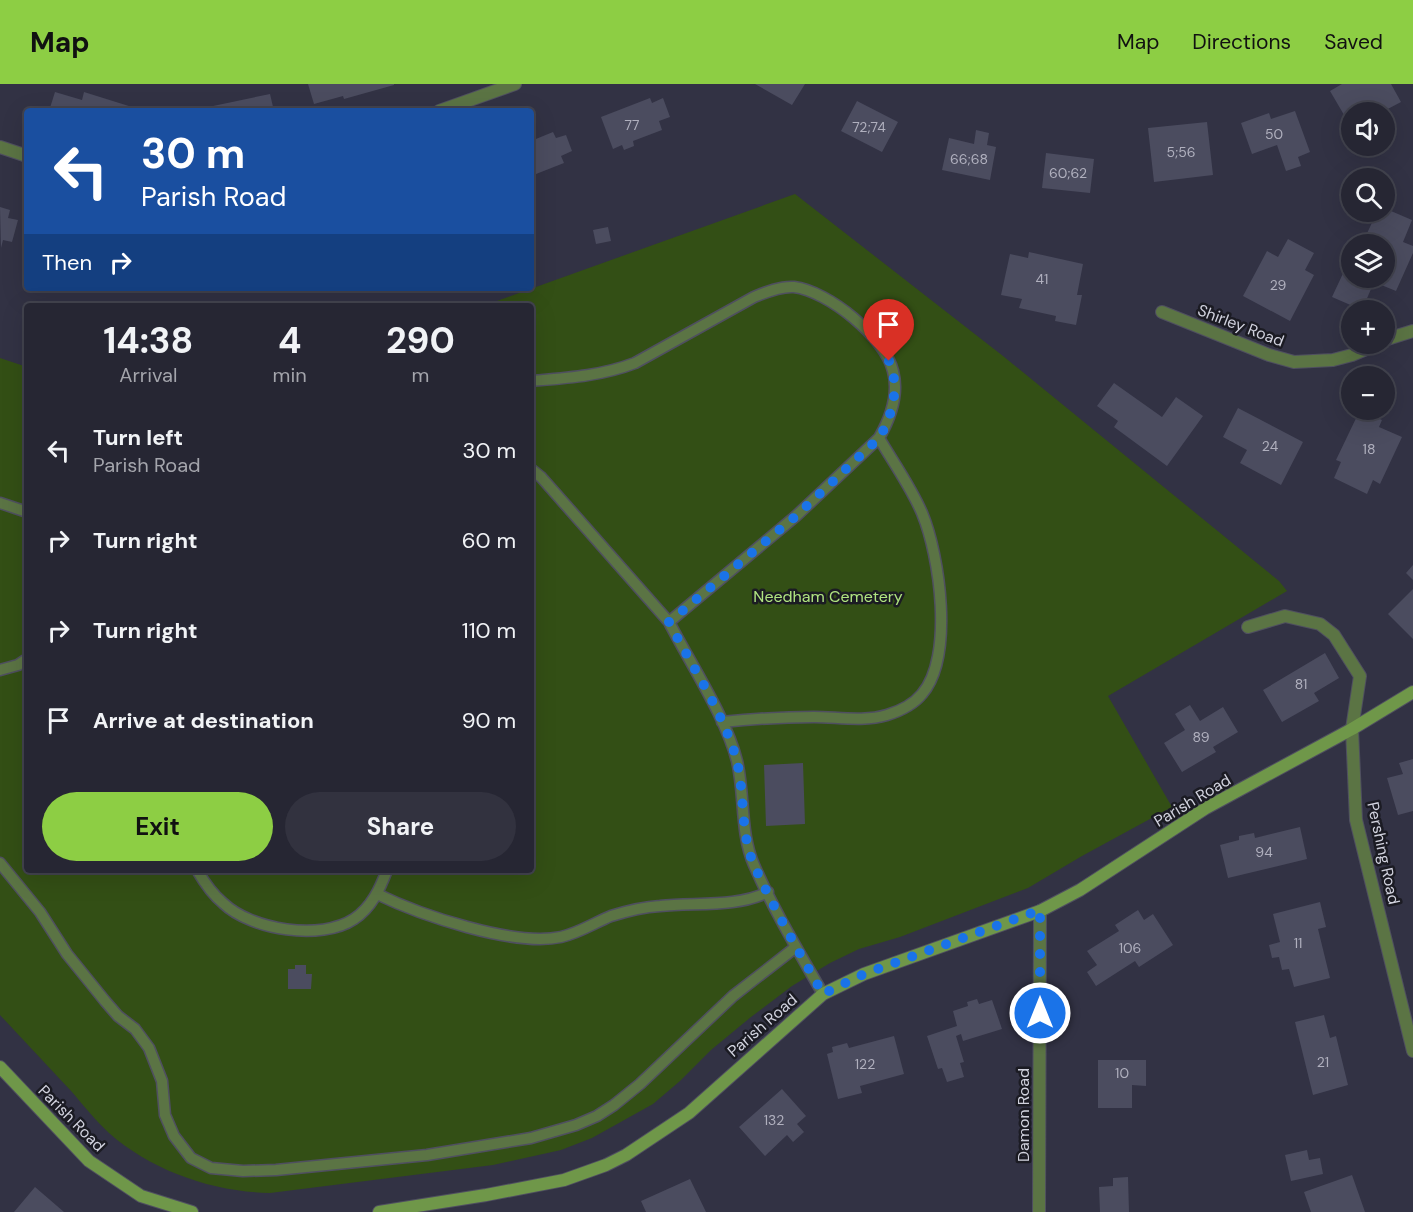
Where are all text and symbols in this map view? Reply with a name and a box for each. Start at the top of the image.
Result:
text: Map [30,24,90,61]
text: Map [1117,28,1159,56]
text: Directions [1192,28,1291,56]
text: Saved [1324,28,1383,56]
map controls [1341,102,1395,420]
button: sound [1341,102,1395,156]
house number: 77 [625,116,639,134]
house number: 72;74 [852,118,886,136]
house number: 50 [1265,125,1283,143]
text: 30 m [141,126,245,181]
icon: left [42,132,120,210]
house number: 5;56 [1166,143,1196,161]
house number: 66;68 [950,150,988,168]
house number: 60;62 [1049,164,1087,182]
button: search [1341,168,1395,222]
text: Parish Road [141,179,286,214]
button: layers [1341,234,1395,288]
icon: right [104,246,137,279]
text: Then [42,248,92,277]
house number: 41 [1036,270,1048,288]
house number: 29 [1270,276,1287,294]
pin [863,299,914,361]
street label: Shirley Road [1195,299,1287,352]
button: + [1341,300,1395,354]
icon: arrive [872,308,905,341]
text: 14:38 [103,317,193,364]
text: 4 [278,317,301,364]
text: 290 [386,317,455,364]
text: Arrival [119,362,177,388]
text: min [273,362,307,388]
text: m [411,362,429,388]
button: − [1341,366,1395,420]
text: Turn left [93,423,183,452]
icon: left [42,434,75,467]
text: 30 m [462,436,516,465]
house number: 24 [1262,437,1279,455]
house number: 18 [1363,440,1375,458]
text: Parish Road [93,452,201,478]
icon: right [42,524,75,557]
text: Turn right [93,526,198,555]
text: 60 m [462,526,516,555]
park label: Needham Cemetery [753,586,903,607]
icon: right [42,614,75,647]
text: Turn right [93,616,198,645]
text: 110 m [462,616,516,645]
house number: 81 [1295,675,1307,693]
icon: arrive [42,704,75,737]
text: Arrive at destination [93,706,314,735]
text: 90 m [462,706,516,735]
house number: 89 [1193,728,1210,746]
street label: Parish Road [1150,769,1235,832]
button: Exit [42,792,273,861]
button: Share [285,792,516,861]
street label: Pershing Road [1362,800,1405,906]
house number: 94 [1255,843,1273,861]
house number: 11 [1294,934,1302,952]
house number: 106 [1119,939,1141,957]
position arrow [1008,981,1072,1045]
street label: Parish Road [723,989,802,1062]
house number: 21 [1317,1053,1329,1071]
house number: 122 [855,1055,875,1073]
house number: 10 [1115,1064,1129,1082]
street label: Damon Road [1013,1068,1034,1162]
street label: Parish Road [34,1080,110,1156]
house number: 132 [764,1111,784,1129]

